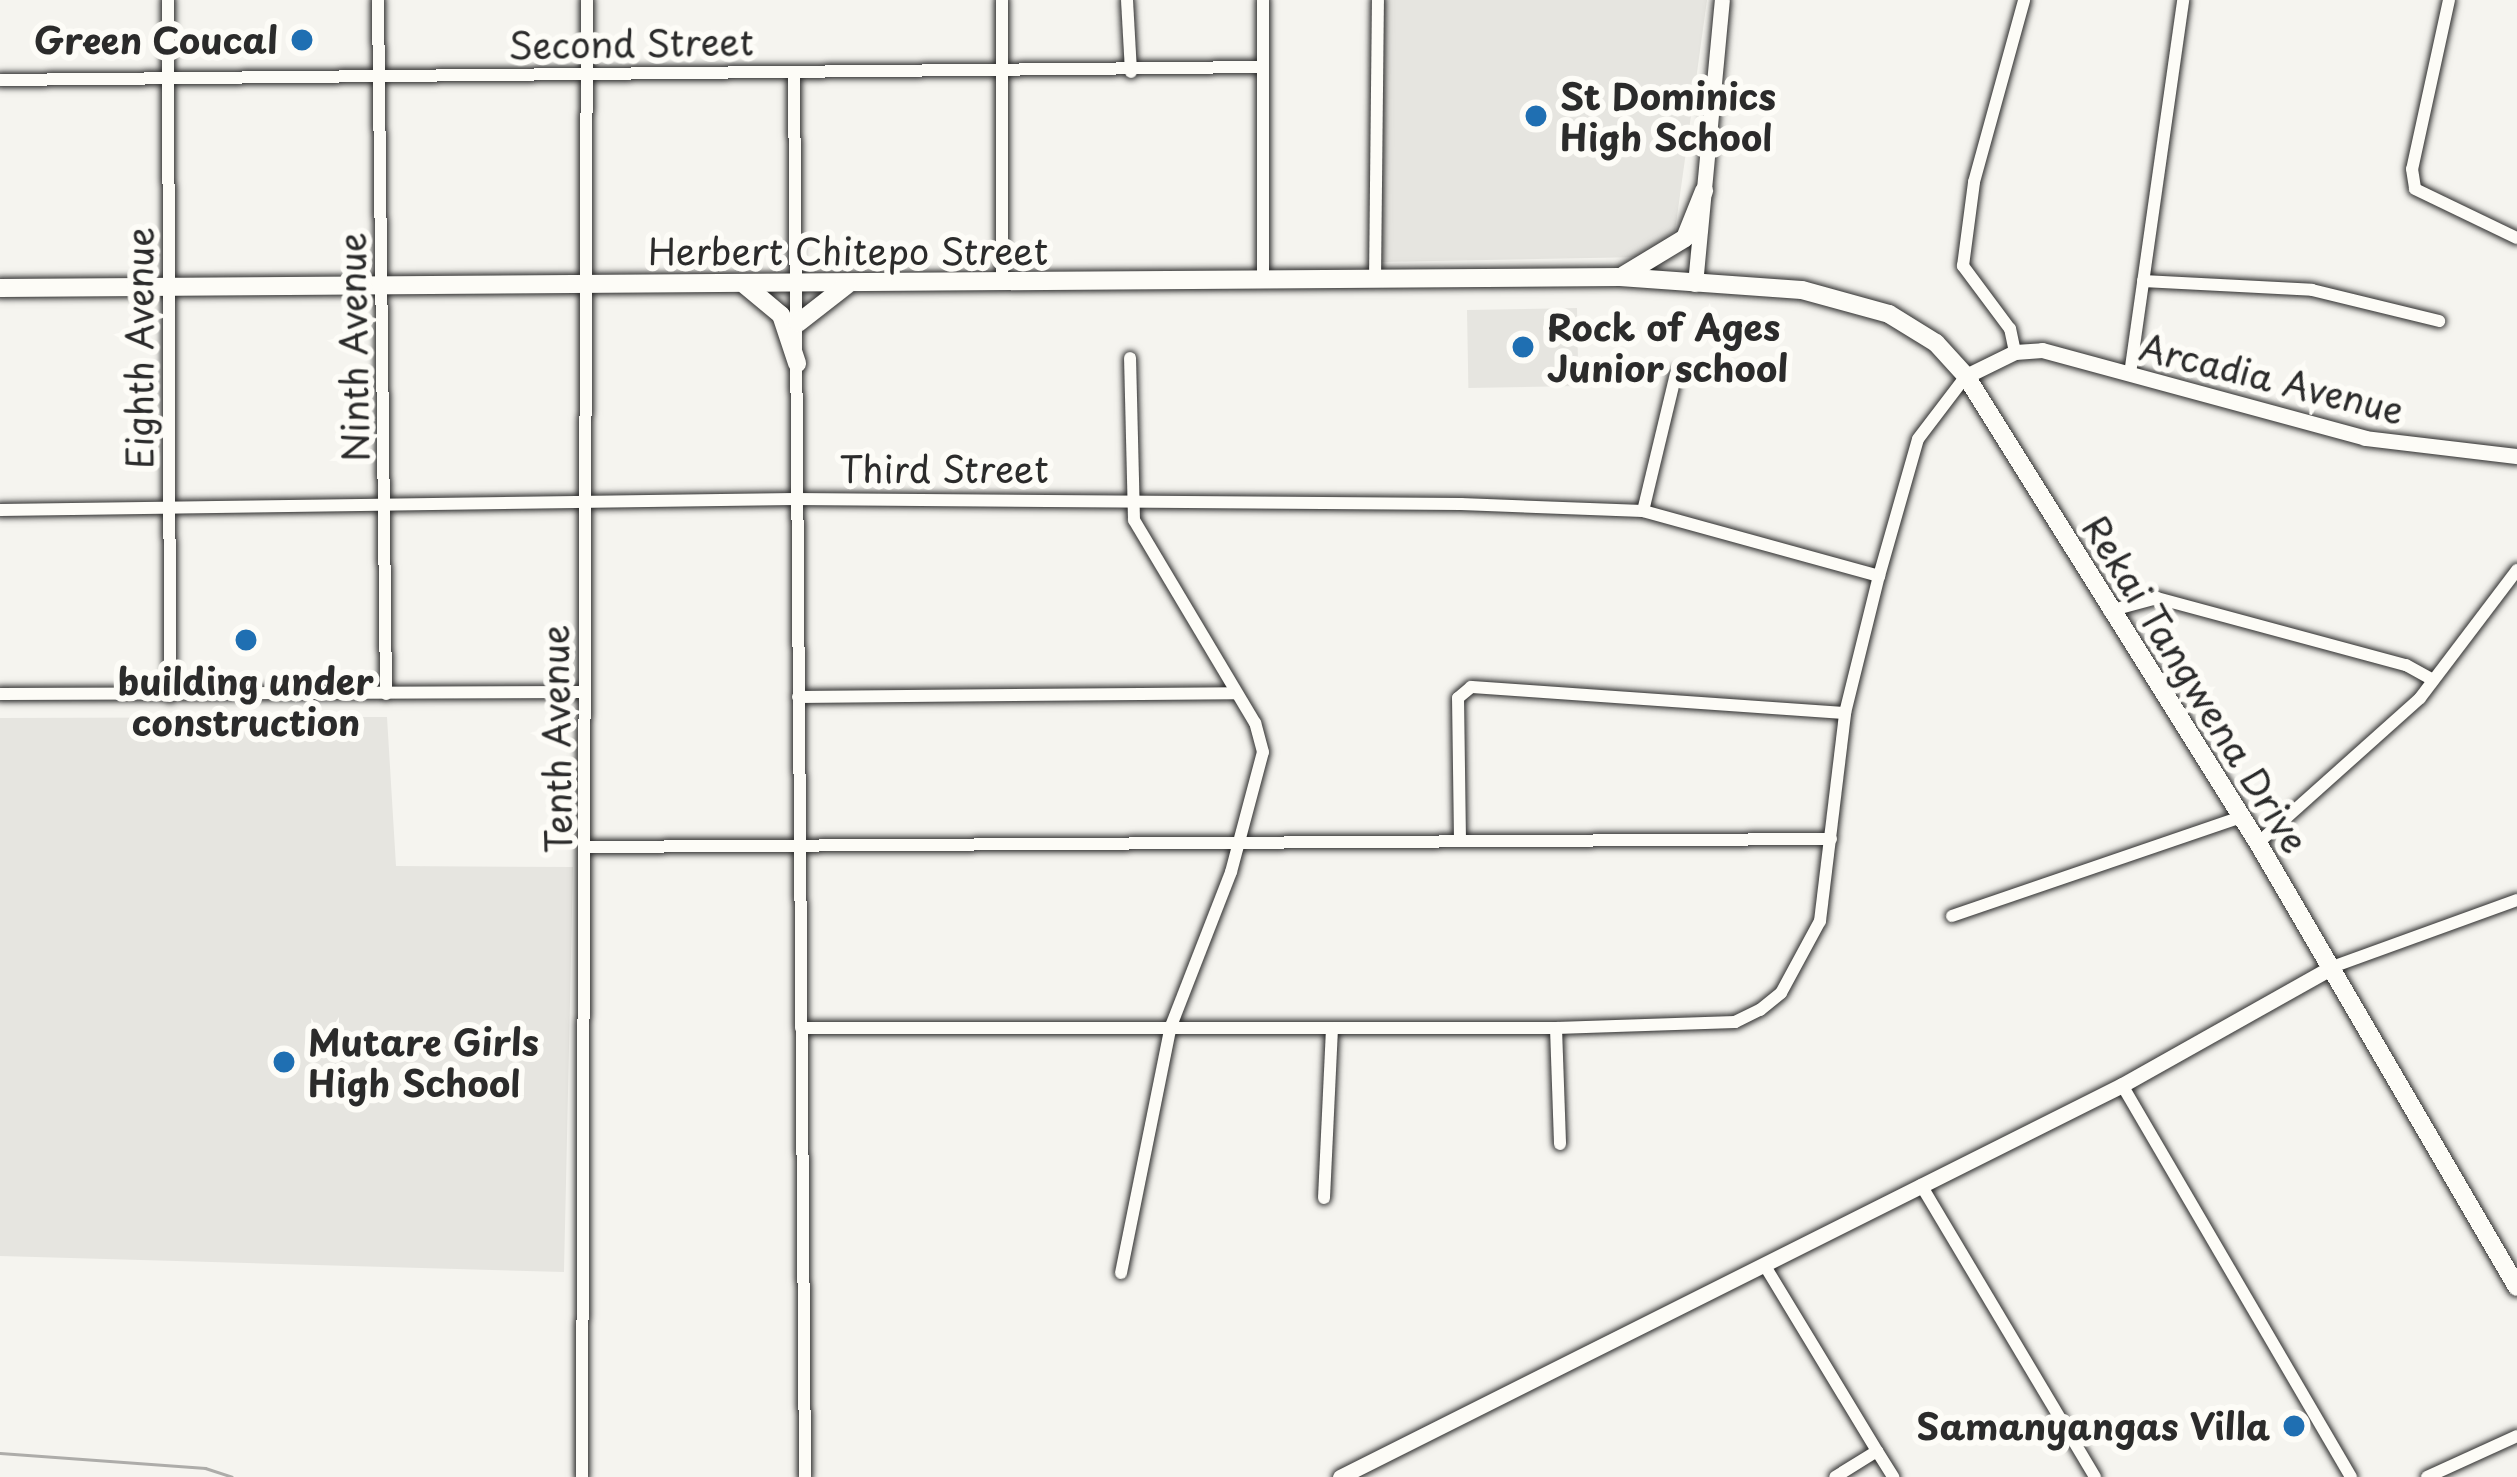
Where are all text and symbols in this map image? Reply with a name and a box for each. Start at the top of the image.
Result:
place label: Green Coucal [30,18,278,62]
street label: Second Street [509,19,753,67]
marker: Green Coucal [289,27,315,53]
place label: St Dominics High School [1560,73,1775,158]
marker: St Dominics High School [1523,103,1549,129]
street label: Eighth Avenue [117,225,161,471]
street label: Herbert Chitepo Street [649,229,1047,273]
street label: Ninth Avenue [329,231,377,463]
place label: Rock of Ages Junior school [1547,304,1789,389]
street label: Arcadia Avenue [2135,324,2409,432]
marker: Rock of Ages Junior school [1510,334,1536,360]
street label: Third Street [838,447,1050,491]
street label: Rekai Tangwena Drive [2074,507,2318,861]
street label: Tenth Avenue [532,623,580,855]
marker: building under construction [233,627,259,653]
place label: building under construction [116,658,376,743]
place label: Mutare Girls High School [308,1019,539,1104]
marker: Mutare Girls High School [271,1049,297,1075]
place label: Samanyangas Villa [1917,1404,2270,1448]
marker: Samanyangas Villa [2281,1413,2307,1439]

